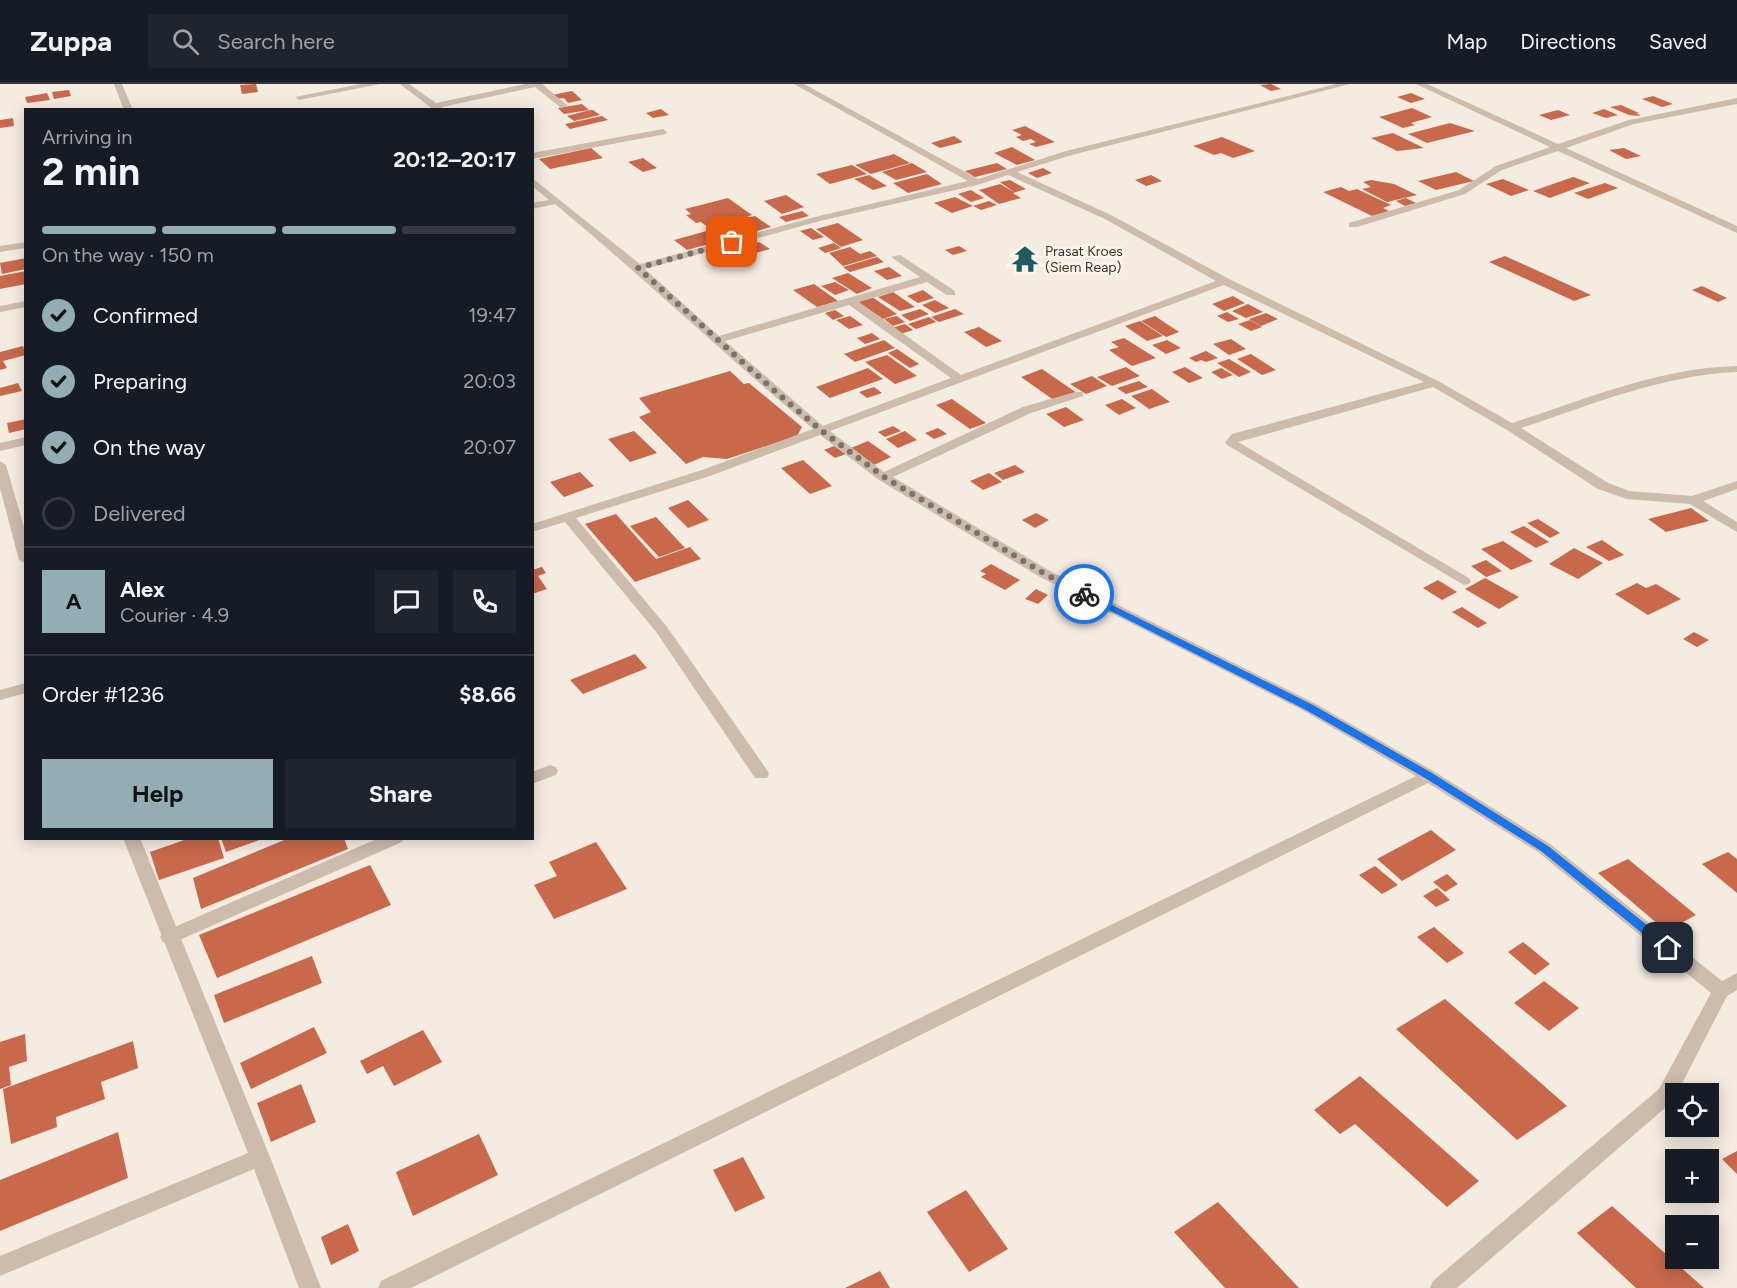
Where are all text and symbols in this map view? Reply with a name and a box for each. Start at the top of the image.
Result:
search box [148,14,568,68]
text: Zuppa [30,24,112,58]
icon: search [169,25,202,58]
text: Search here [217,28,335,55]
text: Map [1446,29,1487,54]
text: Directions [1520,29,1616,54]
text: Saved [1649,29,1707,54]
text: Arriving in [42,125,132,149]
text: 20:12–20:17 [393,146,516,173]
text: 2 min [42,148,140,195]
pin [706,216,757,267]
icon: bag [715,225,748,258]
text: On the way · 150 m [42,243,214,267]
place label: Prasat Kroes (Siem Reap) [1045,243,1123,276]
temple icon: Prasat Kroes (Siem Reap) [1010,244,1040,274]
icon: check [42,299,75,332]
text: Confirmed [93,302,198,329]
text: 19:47 [468,303,516,327]
icon: check [42,365,75,398]
text: Preparing [93,368,187,395]
text: 20:03 [463,369,516,393]
icon: check [42,431,75,464]
text: On the way [93,434,205,461]
text: 20:07 [463,435,516,459]
text: Delivered [93,500,186,527]
courier [1054,564,1114,624]
button: chat [375,570,438,633]
button: phone [453,570,516,633]
text: Alex [120,576,165,603]
icon: bike [1068,578,1101,611]
text: A [66,588,81,615]
text: Courier · 4.9 [120,603,229,627]
text: Order #1236 [42,681,164,708]
text: $8.66 [459,681,516,708]
button: Help [42,759,273,828]
button: Share [285,759,516,828]
pin [1642,922,1693,973]
icon: home [1651,931,1684,964]
map controls [1665,1083,1719,1269]
button: locate [1665,1083,1719,1137]
button: + [1665,1149,1719,1203]
button: − [1665,1215,1719,1269]

